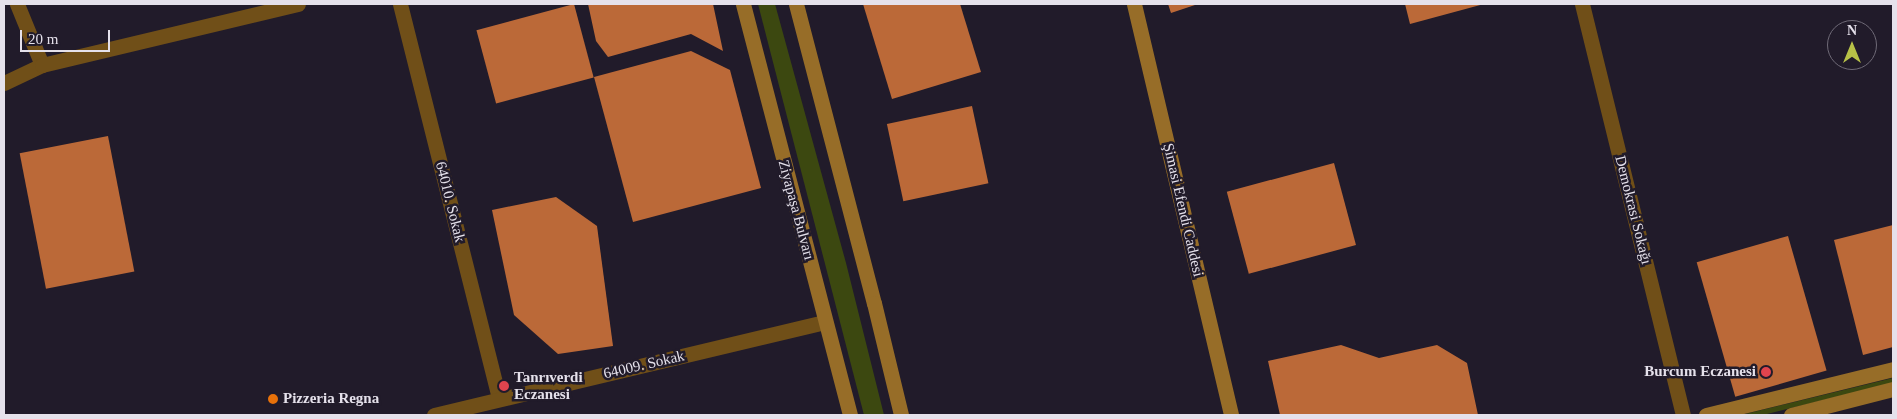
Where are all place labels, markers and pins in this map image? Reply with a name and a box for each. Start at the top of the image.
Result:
place label: Burcum Eczanesi [1644,363,1756,381]
marker: Burcum Eczanesi [1760,366,1772,378]
place label: Tanrıverdi Eczanesi [514,368,583,403]
marker: Tanrıverdi Eczanesi [498,380,510,392]
place label: Pizzeria Regna [283,390,379,408]
marker: Pizzeria Regna [267,393,279,405]

